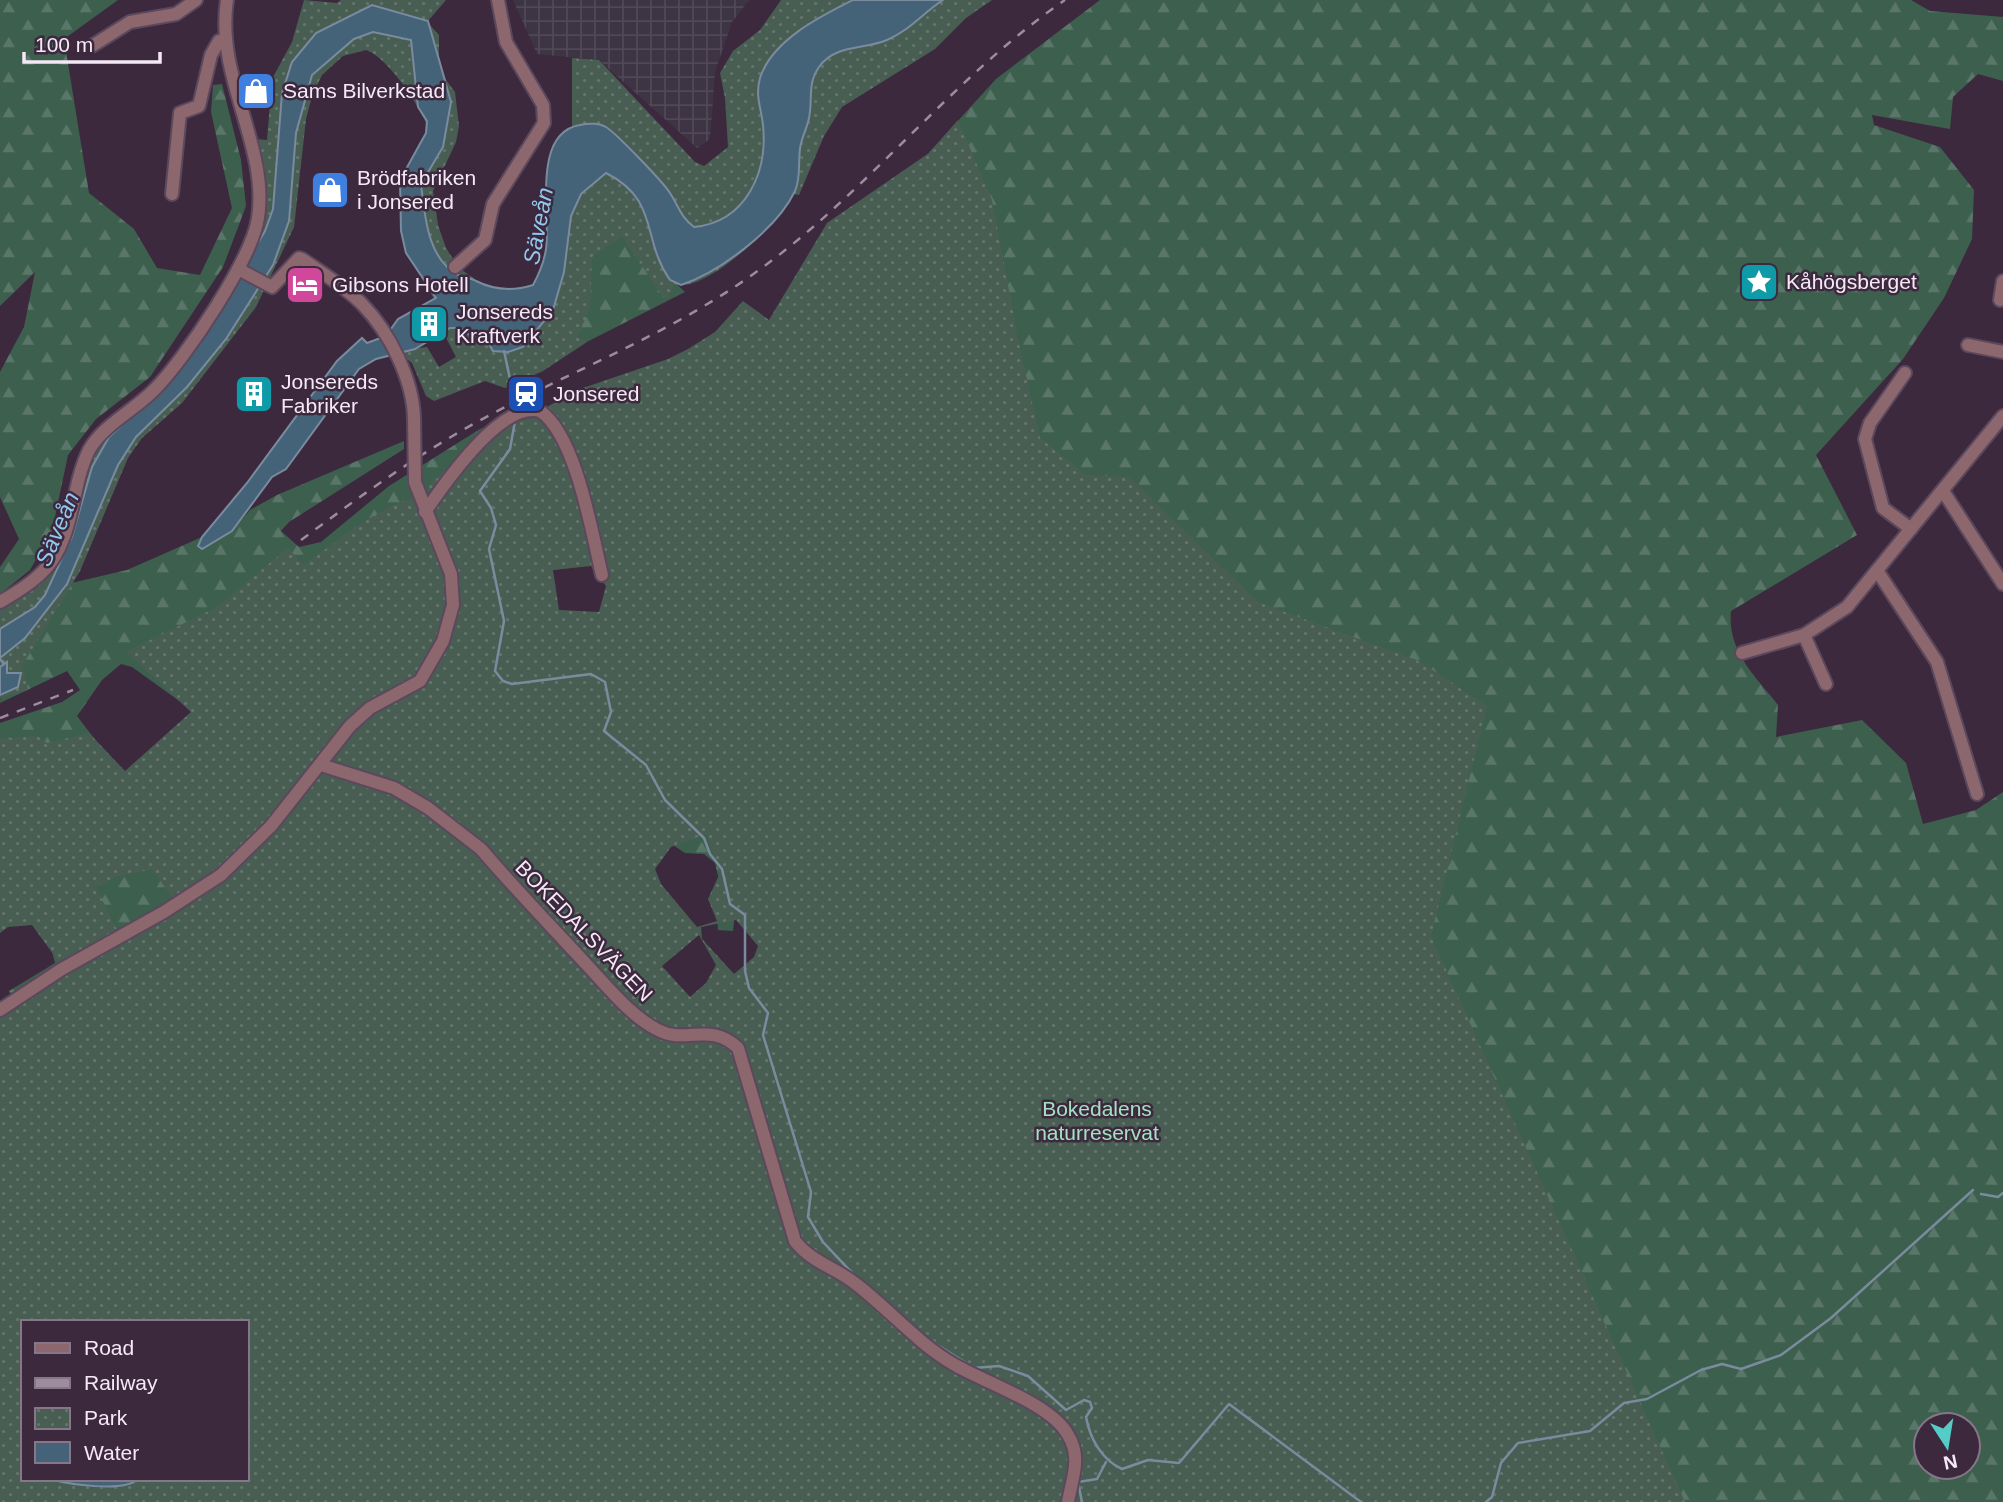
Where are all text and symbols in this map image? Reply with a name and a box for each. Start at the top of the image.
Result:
scale bar [24,21,161,65]
text: 100 m [35,33,93,56]
shop icon: Sams Bilverkstad [235,70,277,112]
place label: Sams Bilverkstad [283,79,445,102]
place label: Brödfabriken i Jonsered [357,166,476,213]
shop icon: Brödfabriken i Jonsered [309,169,351,211]
water label: Säveån [518,185,558,267]
place icon: Kåhögsberget [1738,261,1780,303]
hotel icon: Gibsons Hotell [284,264,326,306]
place label: Kåhögsberget [1786,270,1917,293]
place label: Gibsons Hotell [332,273,469,296]
place label: Jonsereds Kraftverk [456,300,553,347]
building icon: Jonsereds Kraftverk [408,303,450,345]
place label: Jonsereds Fabriker [281,370,378,417]
building icon: Jonsereds Fabriker [233,373,275,415]
station icon: Jonsered [505,373,547,415]
place label: Jonsered [553,382,639,405]
water label: Säveån [30,488,84,570]
street label: BOKEDALSVÄGEN [511,856,657,1006]
park label: Bokedalens naturreservat [1035,1097,1159,1144]
legend [21,1320,248,1481]
text: Road [84,1336,134,1359]
text: Railway [84,1371,158,1394]
text: Park [84,1406,128,1429]
north arrow [1912,1411,1982,1481]
text: Water [84,1441,139,1464]
text: N [1942,1450,1959,1474]

